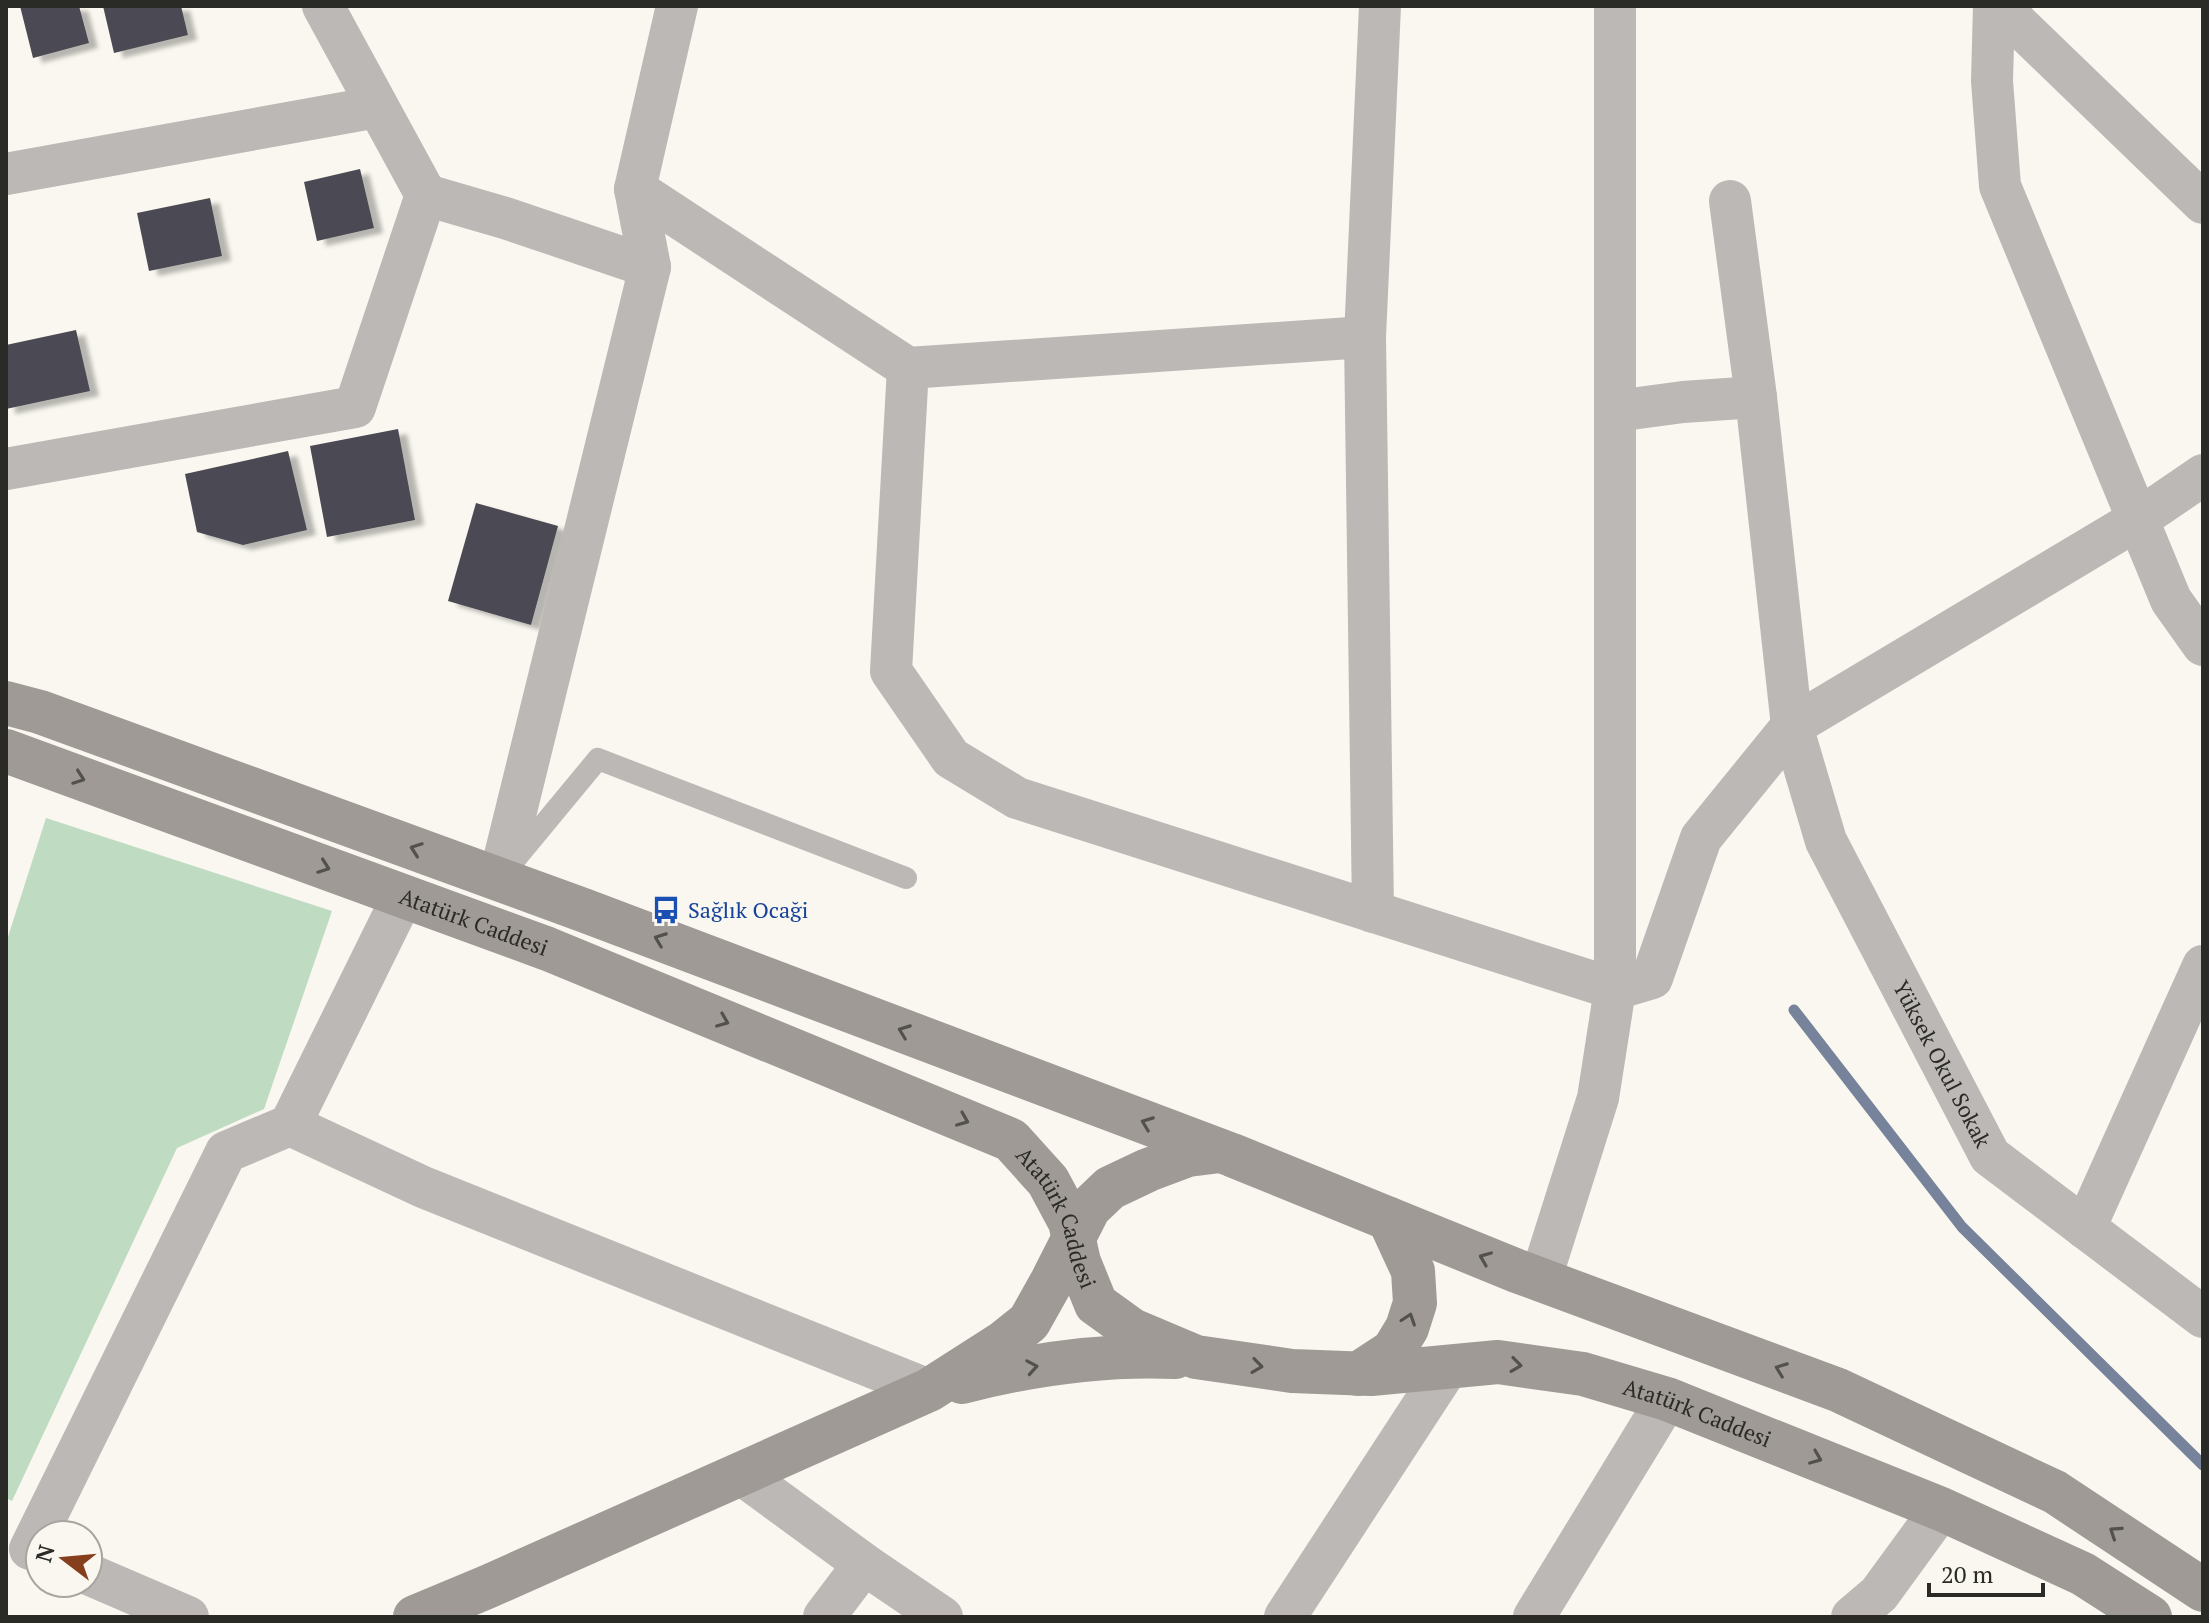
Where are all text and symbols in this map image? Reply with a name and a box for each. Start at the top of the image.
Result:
one-way arrow [72,768,86,784]
one-way arrow [410,843,424,859]
one-way arrow [316,857,330,874]
street label: Atatürk Caddesi [396,881,552,962]
bus stop icon: Sağlık Ocaği [651,895,681,925]
place label: Sağlık Ocaği [688,895,808,924]
one-way arrow [654,933,668,949]
street label: Yüksek Okul Sokak [1887,975,1998,1153]
one-way arrow [715,1012,729,1028]
one-way arrow [898,1024,912,1041]
one-way arrow [955,1111,969,1127]
one-way arrow [1141,1116,1155,1133]
street label: Atatürk Caddesi [1010,1140,1103,1293]
one-way arrow [1479,1251,1493,1267]
one-way arrow [1400,1313,1416,1327]
one-way arrow [1509,1356,1523,1373]
one-way arrow [1250,1357,1264,1374]
one-way arrow [1025,1359,1039,1376]
one-way arrow [1775,1362,1789,1379]
street label: Atatürk Caddesi [1620,1372,1776,1453]
one-way arrow [1808,1449,1822,1465]
north arrow [24,1519,104,1599]
one-way arrow [2109,1526,2123,1541]
text: N [28,1541,61,1565]
scale bar [1929,1547,2043,1597]
text: 20 m [1941,1558,1993,1590]

